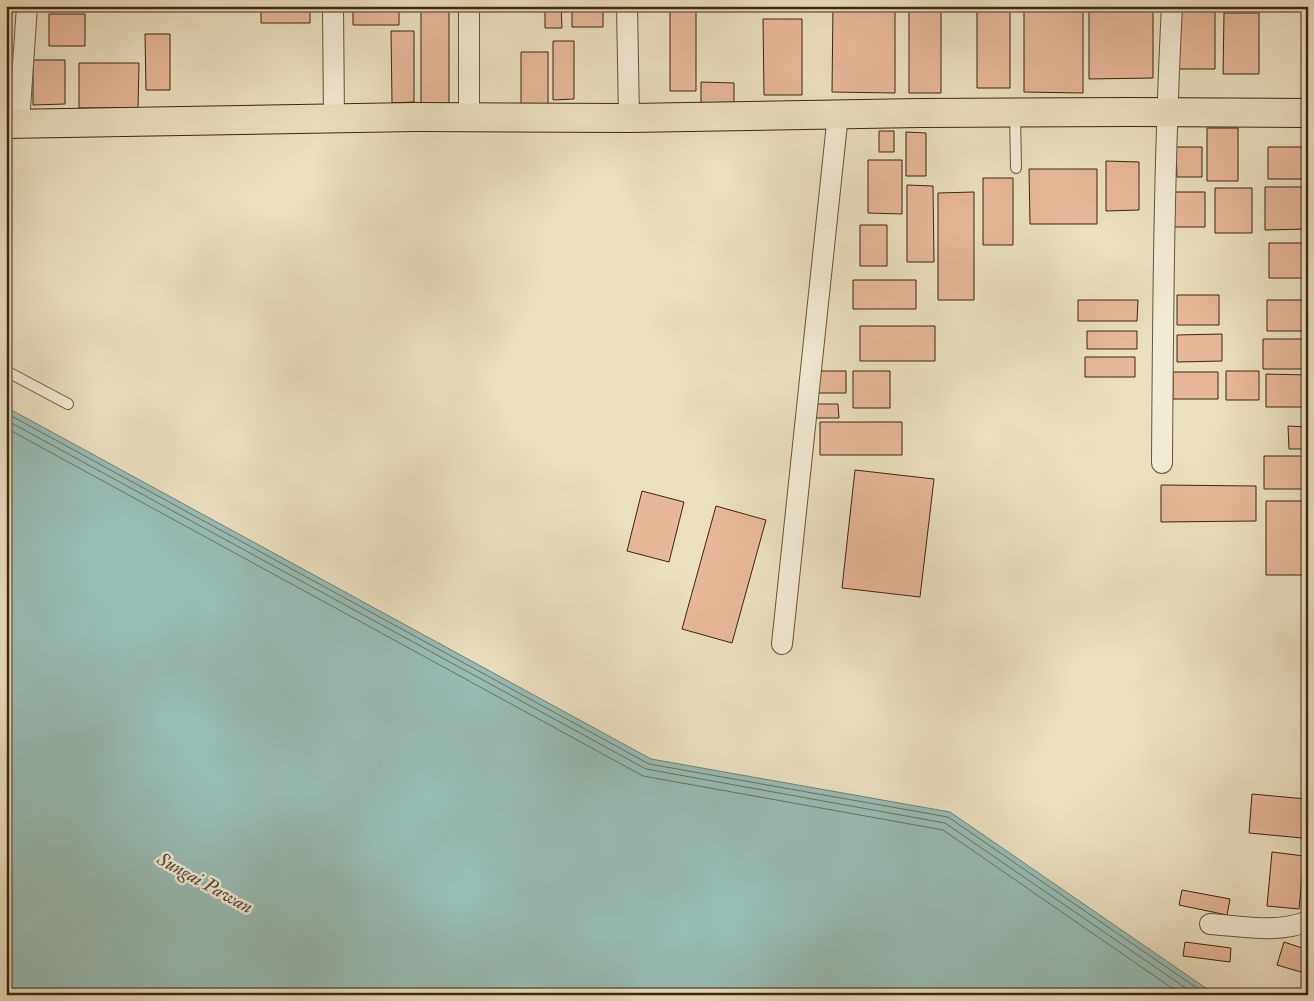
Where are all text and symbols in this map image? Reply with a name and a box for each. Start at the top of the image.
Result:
water label: Sungai Pawan [152,846,257,919]

